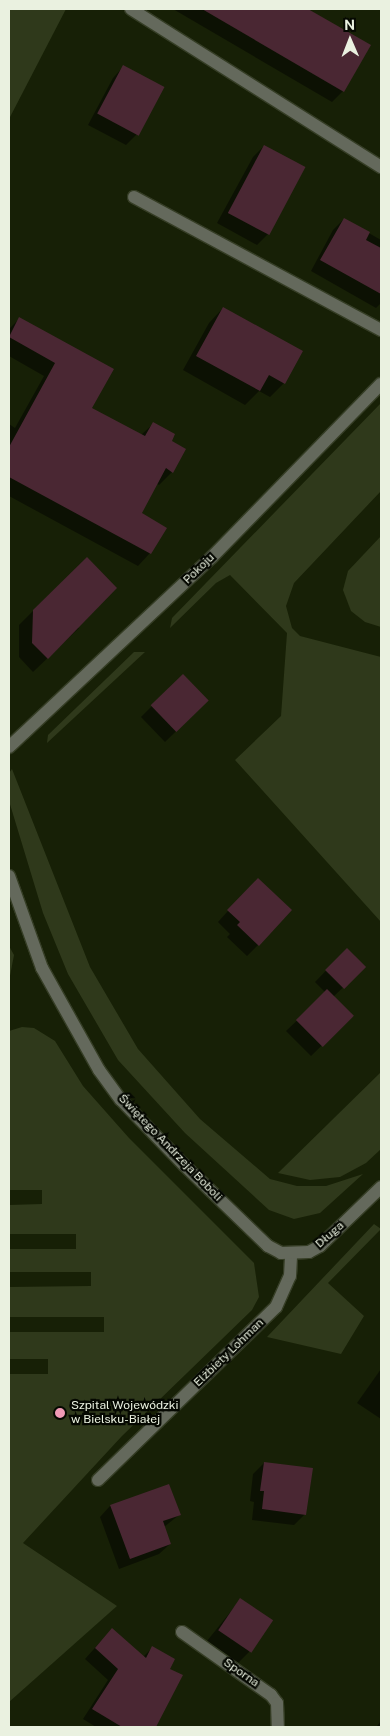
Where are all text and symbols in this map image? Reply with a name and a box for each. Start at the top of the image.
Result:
north arrow [325,15,375,65]
text: N [344,17,355,33]
street label: Pokoju [180,551,218,587]
street label: Świętego Andrzeja Boboli [115,1091,225,1205]
street label: Długa [313,1219,347,1251]
street label: Elżbiety Lohman [191,1316,267,1390]
place label: Szpital Wojewódzki w Bielsku-Białej [71,1399,179,1427]
marker: Szpital Wojewódzki w Bielsku-Białej [53,1406,67,1420]
street label: Sporna [220,1656,262,1690]

